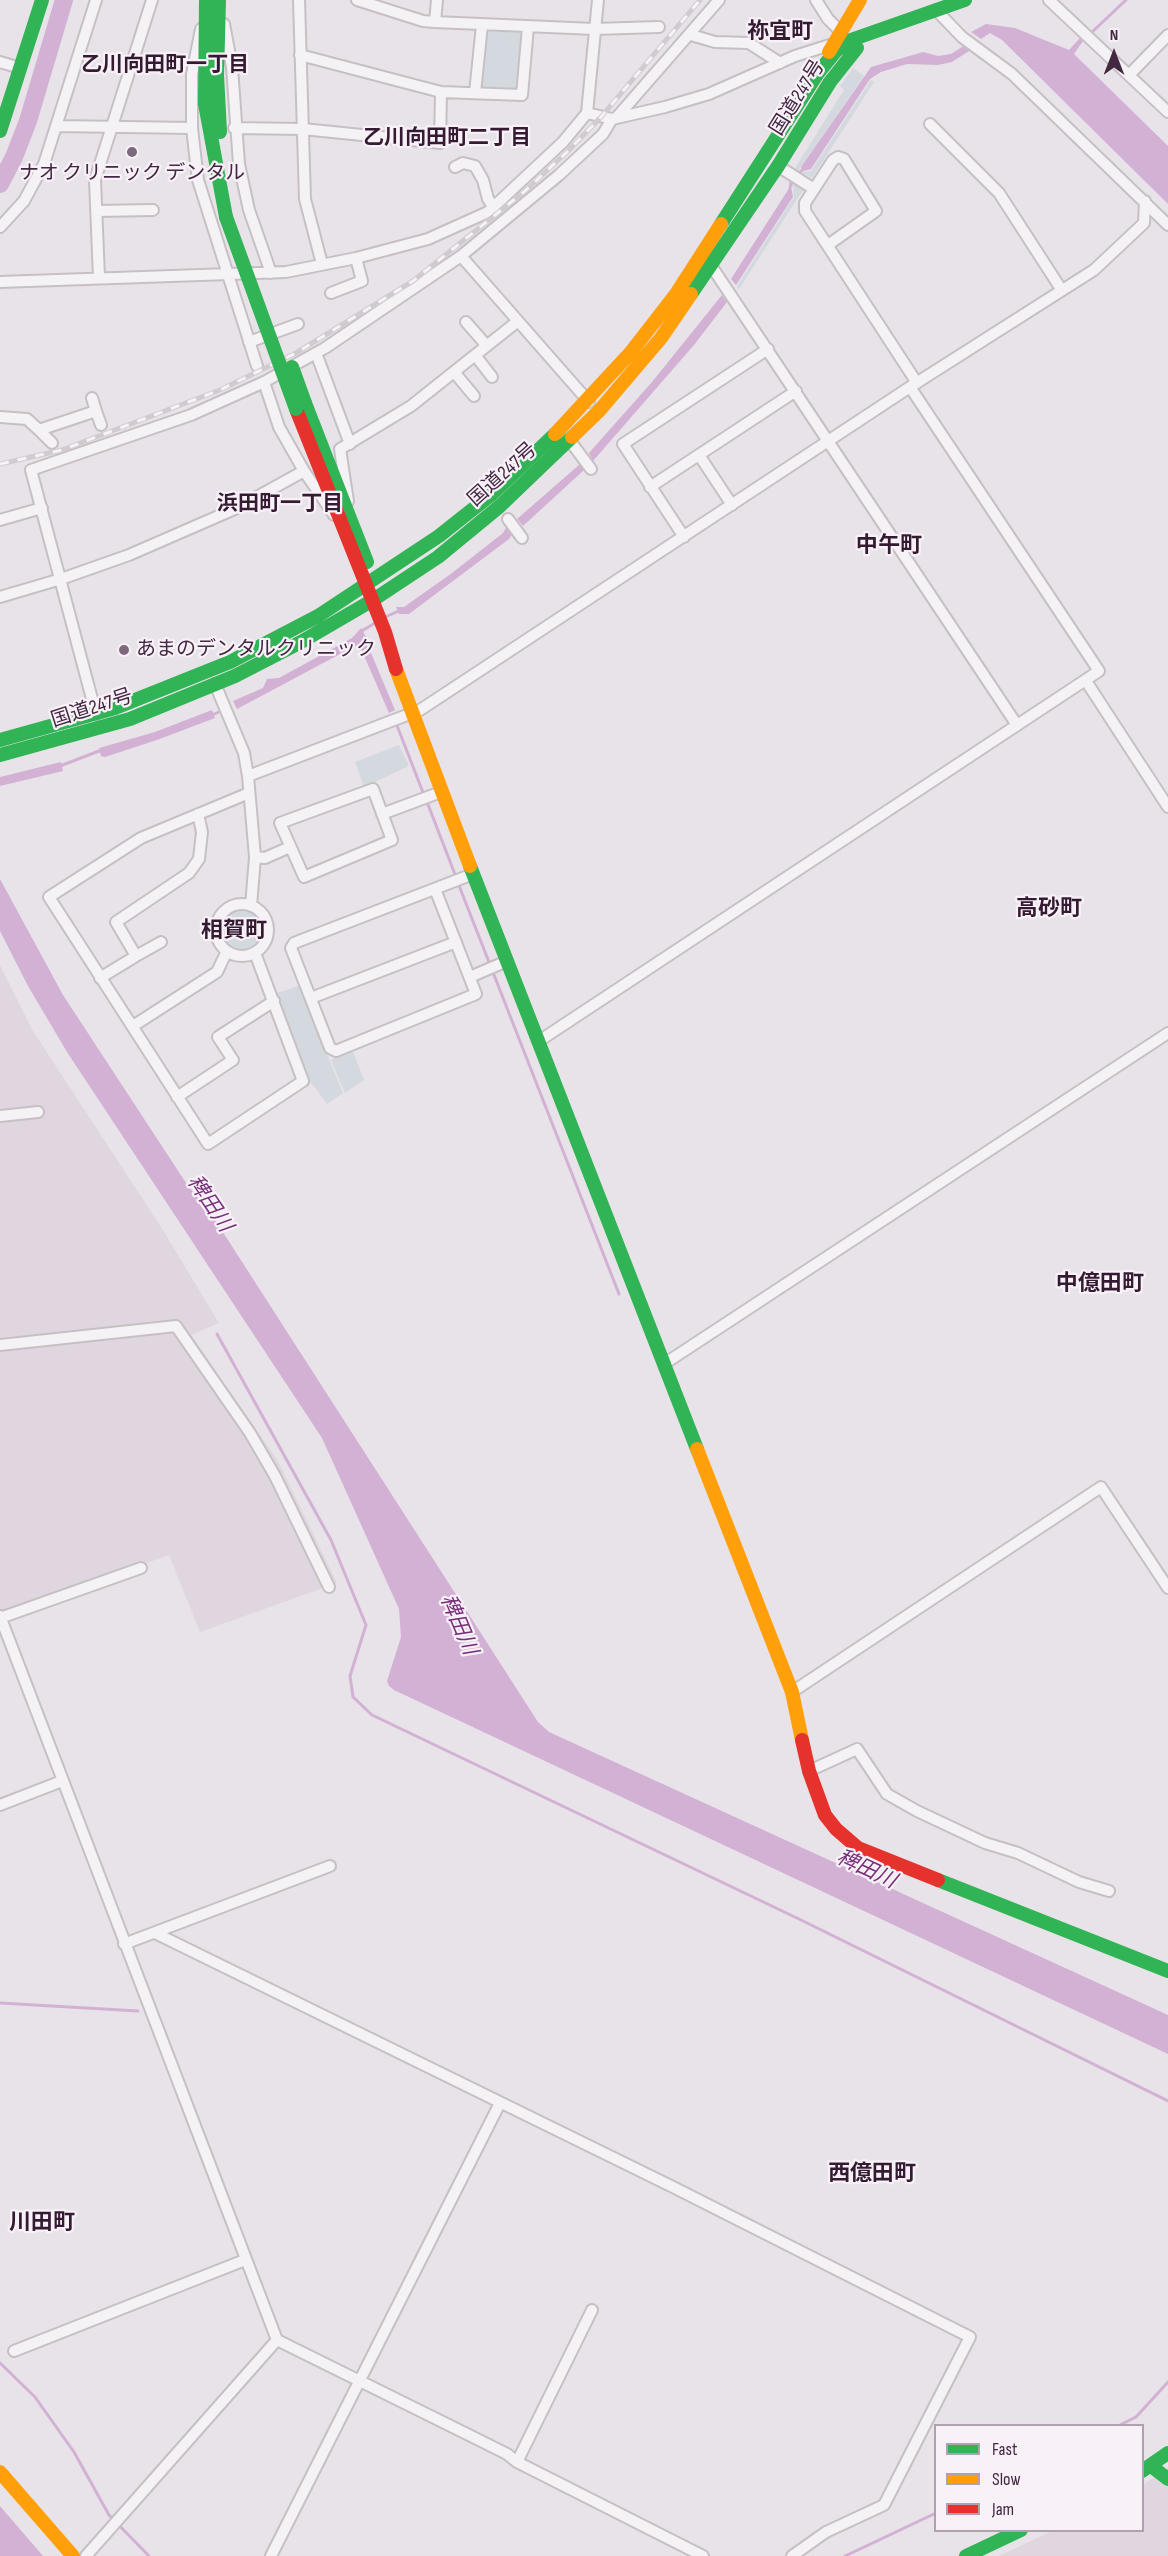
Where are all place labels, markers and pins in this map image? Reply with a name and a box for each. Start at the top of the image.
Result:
marker: ナオ クリニック デンタル [125,145,139,159]
place label: ナオ クリニック デンタル [19,162,245,186]
place label: あまのデンタルクリニック [136,638,376,662]
marker: あまのデンタルクリニック [117,643,131,657]

